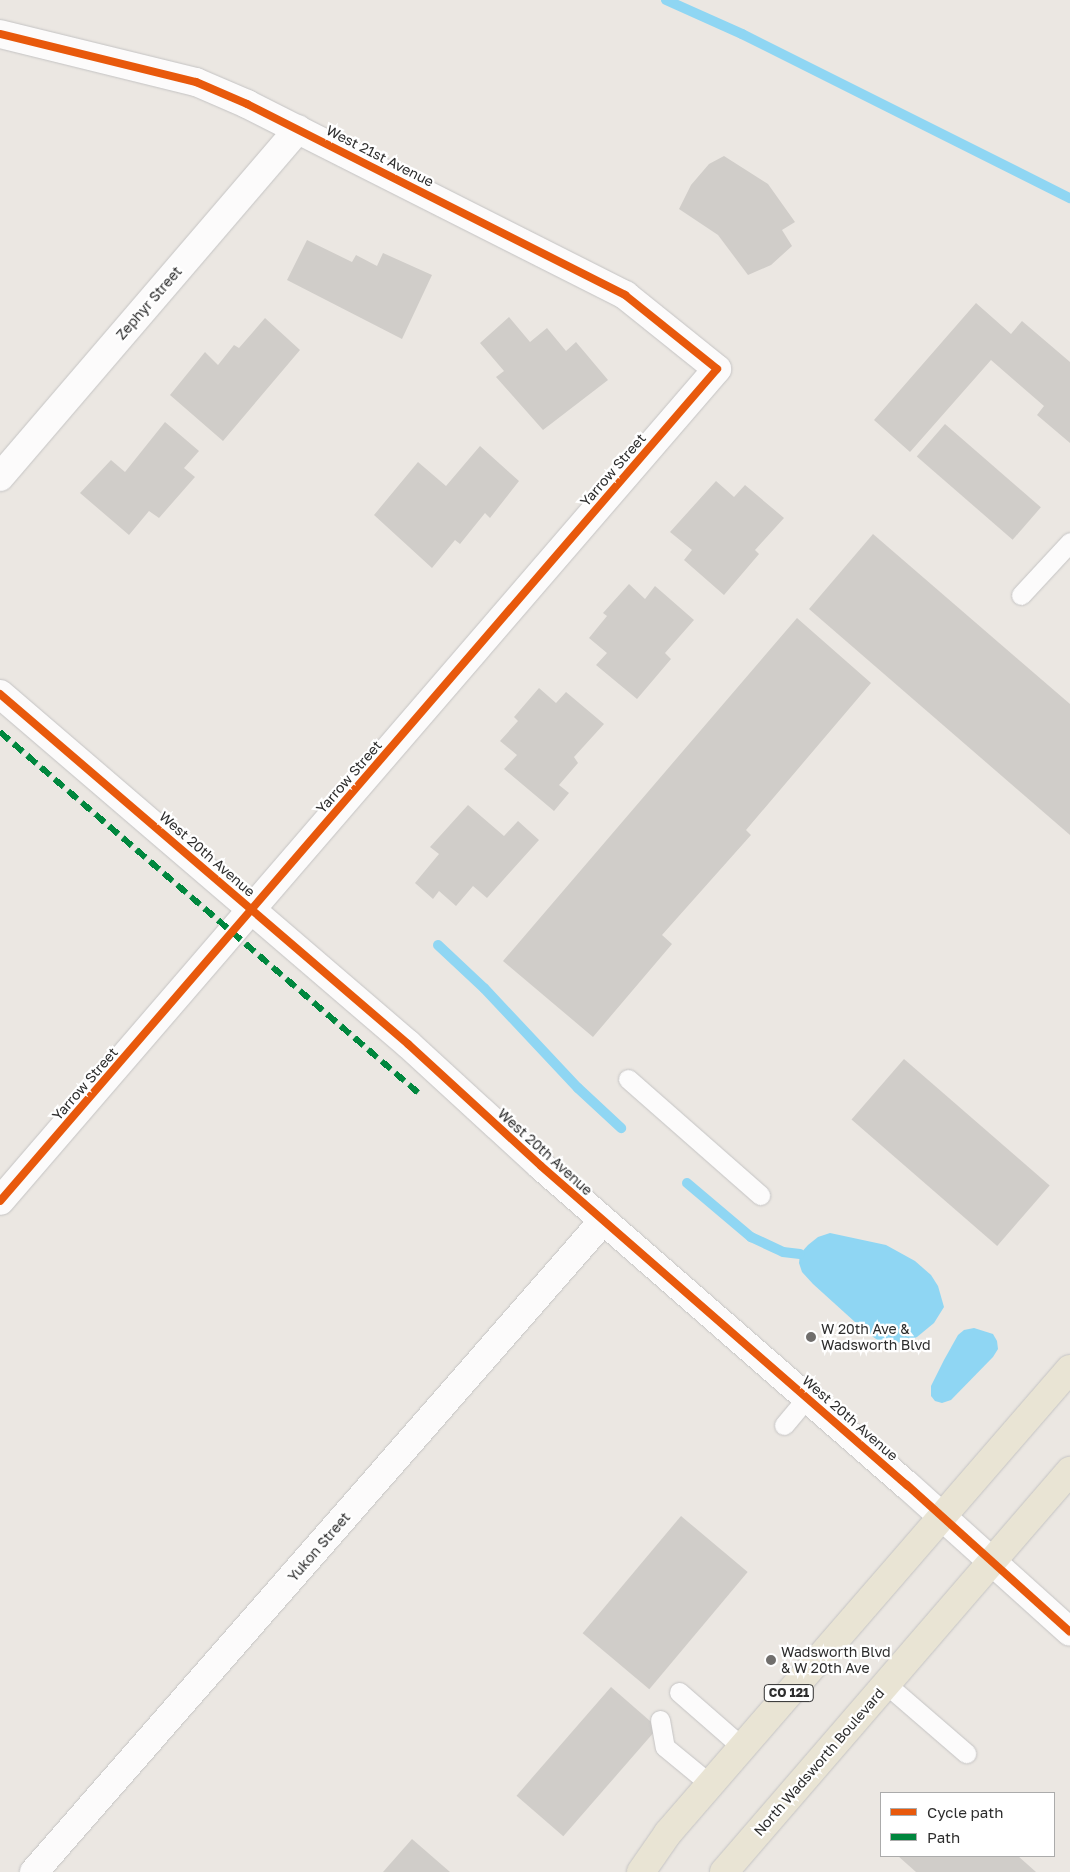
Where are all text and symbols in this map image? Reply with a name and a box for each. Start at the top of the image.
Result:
street label: West 21st Avenue [323,122,437,190]
street label: Zephyr Street [113,263,185,343]
street label: Yarrow Street [577,430,649,510]
street label: Yarrow Street [313,737,385,817]
street label: West 20th Avenue [156,808,258,900]
street label: Yarrow Street [49,1044,121,1124]
street label: West 20th Avenue [494,1105,596,1199]
place label: W 20th Ave & Wadsworth Blvd [821,1321,931,1354]
marker: W 20th Ave & Wadsworth Blvd [805,1331,817,1343]
street label: West 20th Avenue [799,1372,901,1464]
street label: Yukon Street [284,1509,354,1585]
place label: Wadsworth Blvd & W 20th Ave [781,1644,891,1676]
marker: Wadsworth Blvd & W 20th Ave [765,1654,777,1666]
road number: CO 121 [763,1684,815,1702]
street label: North Wadsworth Boulevard [750,1685,888,1839]
legend [880,1792,1055,1857]
text: Cycle path [927,1803,1003,1821]
text: Path [927,1828,960,1846]

